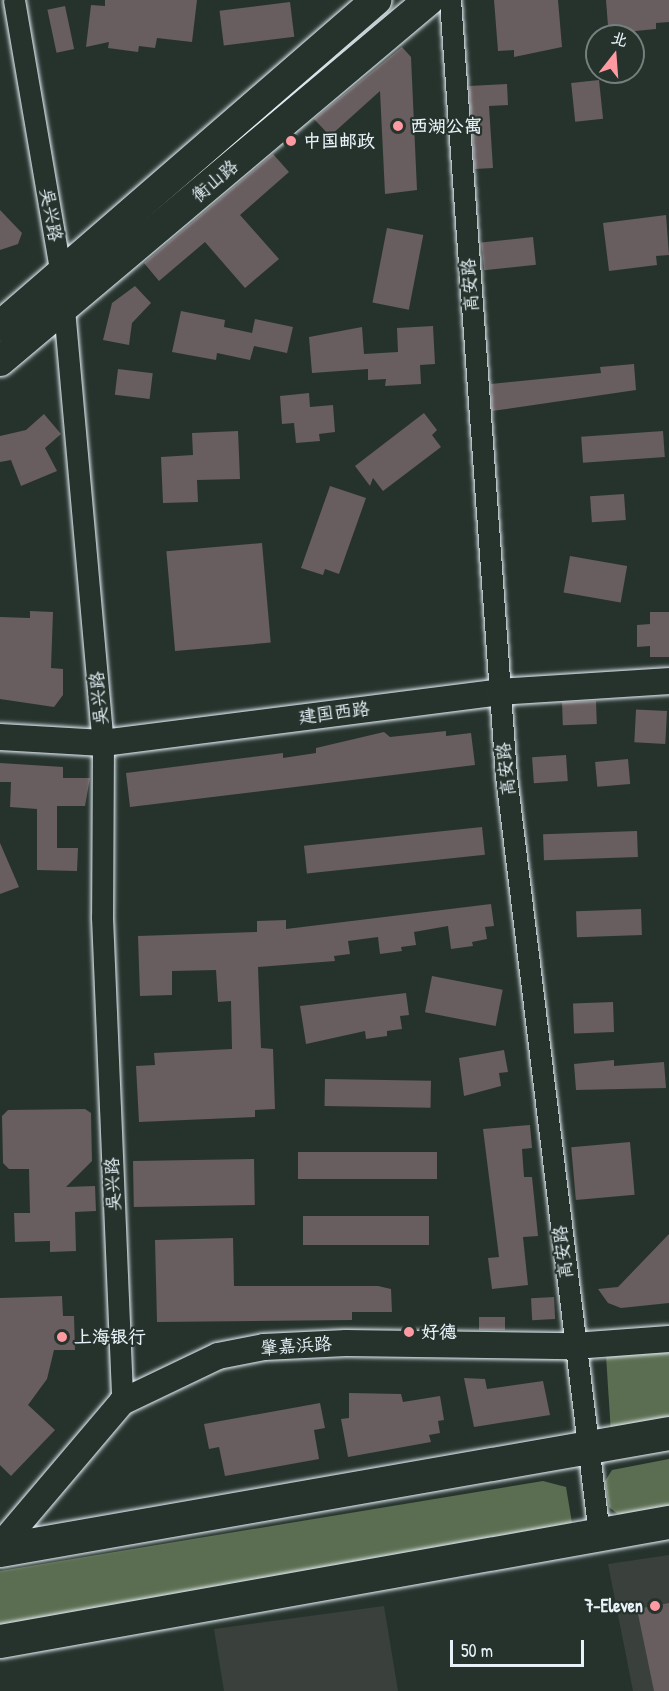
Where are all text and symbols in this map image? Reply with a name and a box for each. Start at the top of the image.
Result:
north arrow [585,24,645,84]
text: 北 [609,26,631,52]
place label: 西湖公寓 [410,115,482,137]
marker: 西湖公寓 [391,119,405,133]
place label: 中国邮政 [303,130,375,152]
marker: 中国邮政 [284,134,298,148]
street label: 衡山路 [187,155,243,207]
street label: 吴兴路 [36,187,66,243]
street label: 高安路 [457,257,483,313]
street label: 吴兴路 [86,670,112,726]
street label: 建国西路 [297,698,371,728]
street label: 高安路 [492,741,520,797]
street label: 吴兴路 [101,1157,125,1211]
street label: 高安路 [549,1224,577,1280]
place label: 好德 [421,1321,457,1343]
marker: 好德 [402,1325,416,1339]
place label: 上海银行 [74,1326,146,1348]
marker: 上海银行 [55,1330,69,1344]
street label: 肇嘉浜路 [259,1333,333,1359]
place label: 7-Eleven [584,1595,643,1617]
marker: 7-Eleven [648,1599,662,1613]
scale bar [453,1628,586,1666]
text: 50 m [461,1638,493,1663]

